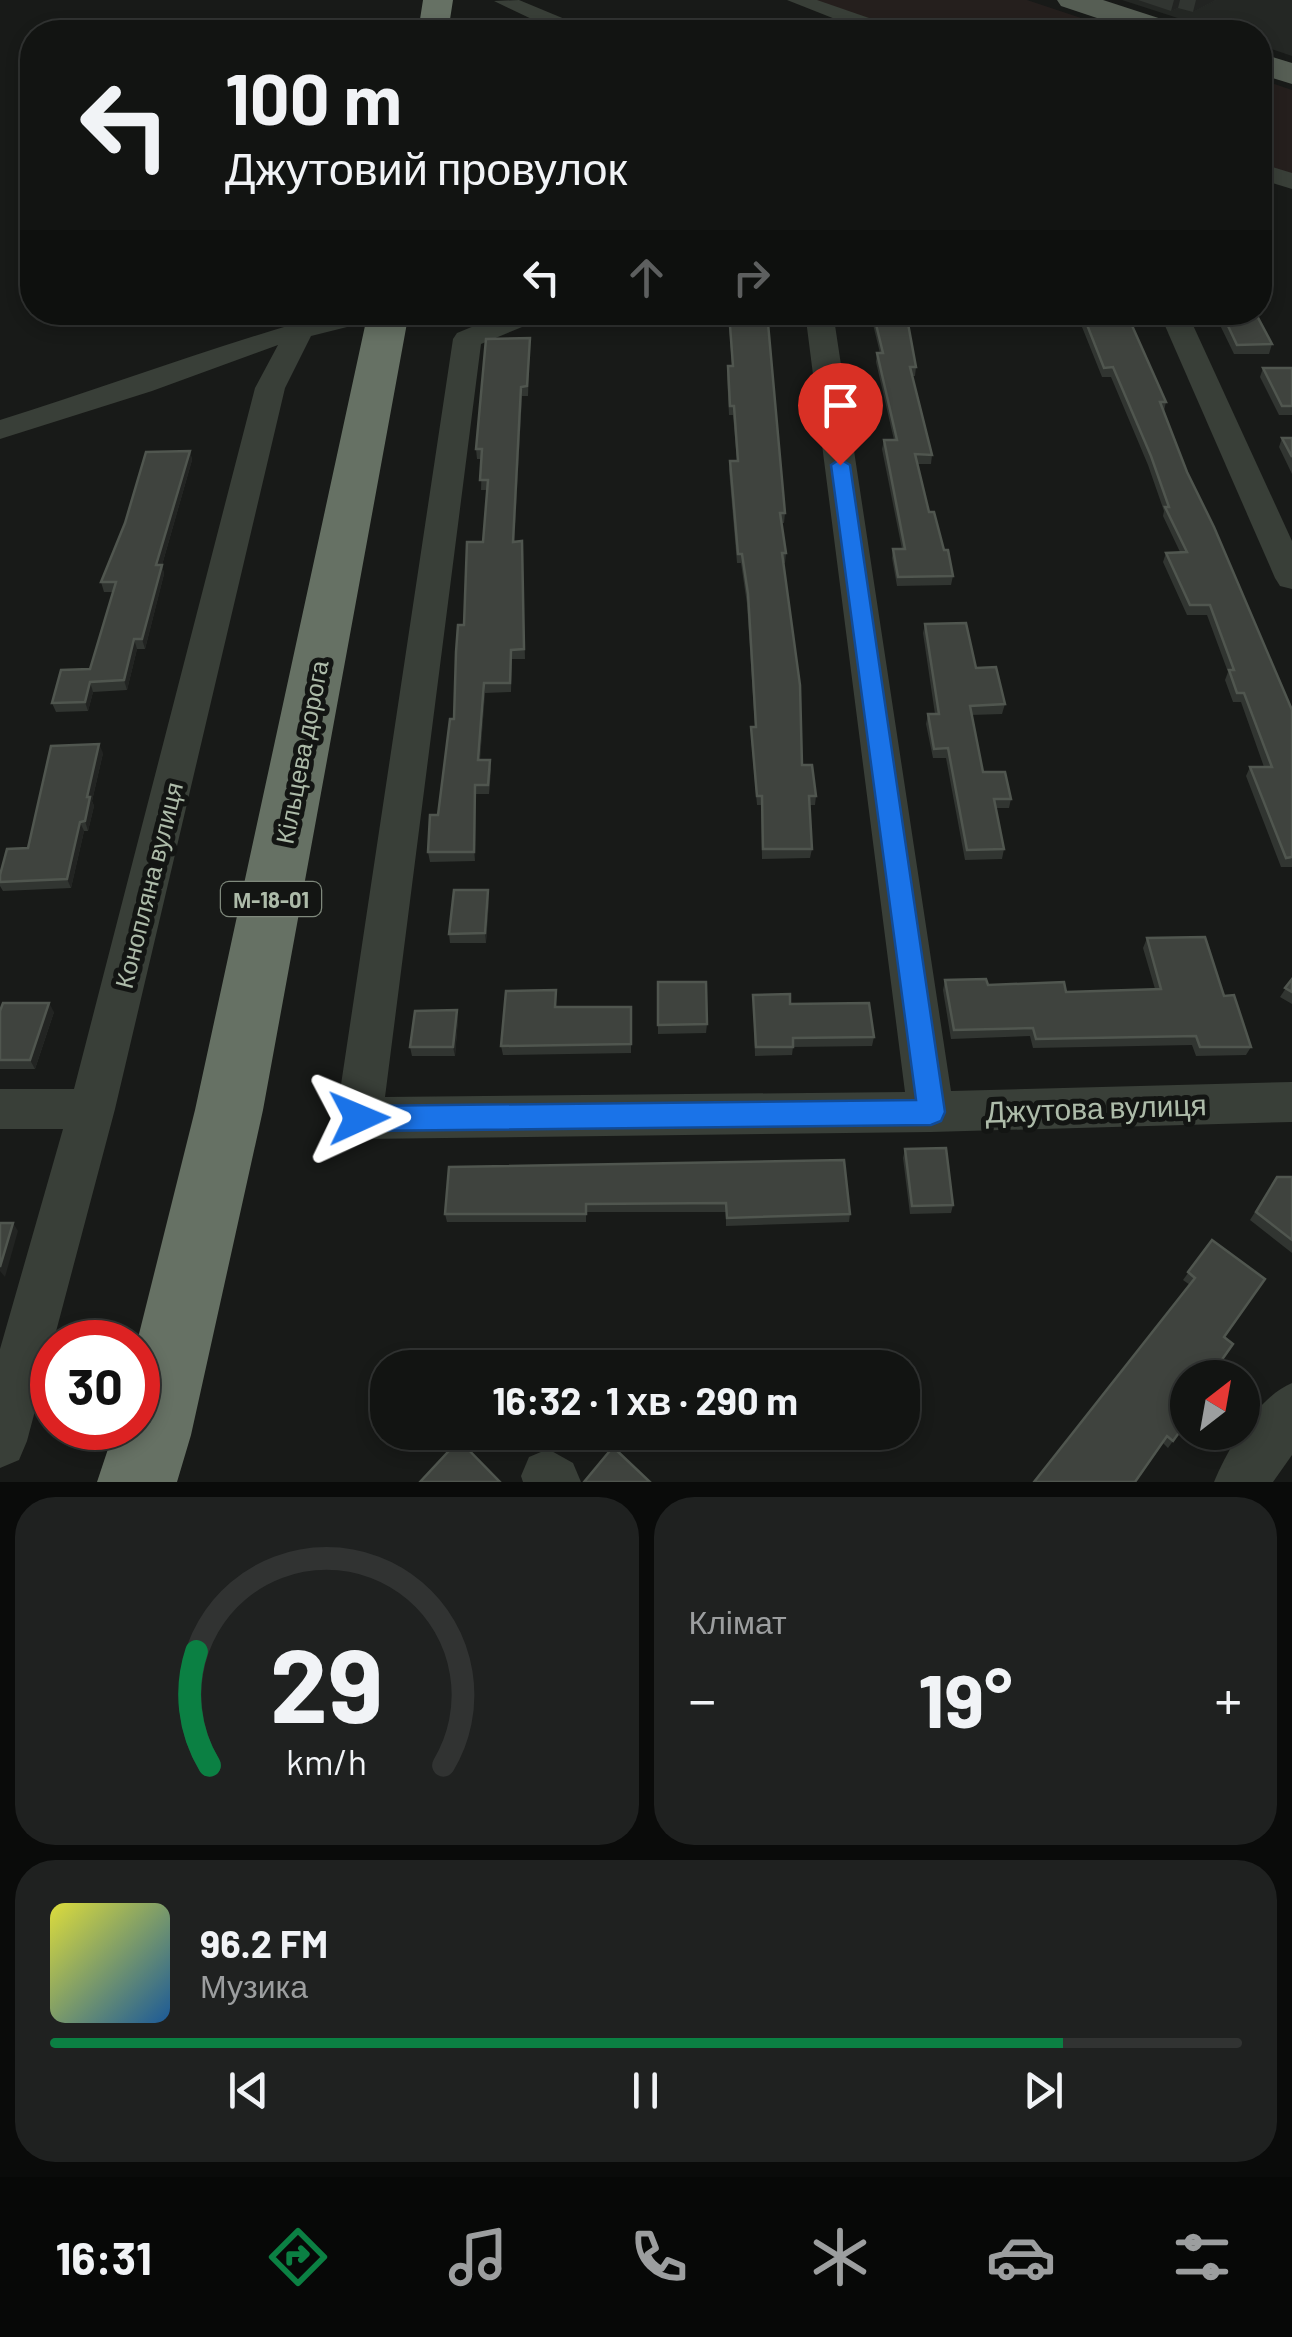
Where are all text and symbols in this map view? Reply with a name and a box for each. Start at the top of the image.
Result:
text: 100 m [225,55,402,139]
icon: left [60,60,190,190]
text: Джутовий провулок [225,140,627,194]
icon: left [514,250,569,305]
icon: ahead [619,250,674,305]
icon: right [724,250,779,305]
pin [798,363,883,466]
icon: arrive [813,378,868,433]
street label: Кільцева дорога [268,658,334,846]
street label: Конопляна вулиця [108,779,188,991]
road number: М-18-01 [221,882,321,916]
position arrow [307,1066,411,1170]
street label: Джутова вулиця [985,1085,1207,1129]
speed limit sign: 30 [30,1320,160,1450]
north arrow [1170,1360,1260,1450]
map controls [1170,1360,1260,1450]
text: 16:32 · 1 хв · 290 m [492,1377,798,1423]
text: Клімат [689,1602,787,1640]
text: 29 [270,1619,383,1744]
text: 19° [918,1653,1013,1743]
text: − [689,1665,716,1731]
text: + [1214,1665,1242,1731]
text: km/h [286,1739,367,1782]
text: 96.2 FM [200,1920,328,1966]
text: Музика [200,1966,308,2004]
icon: previous [221,2063,276,2118]
icon: pause [618,2063,673,2118]
icon: next [1016,2063,1071,2118]
icon: directions [263,2222,333,2292]
icon: music [443,2222,513,2292]
icon: phone [624,2222,694,2292]
icon: climate [805,2222,875,2292]
icon: car [986,2222,1056,2292]
icon: filters [1167,2222,1237,2292]
text: 16:31 [55,2230,152,2284]

